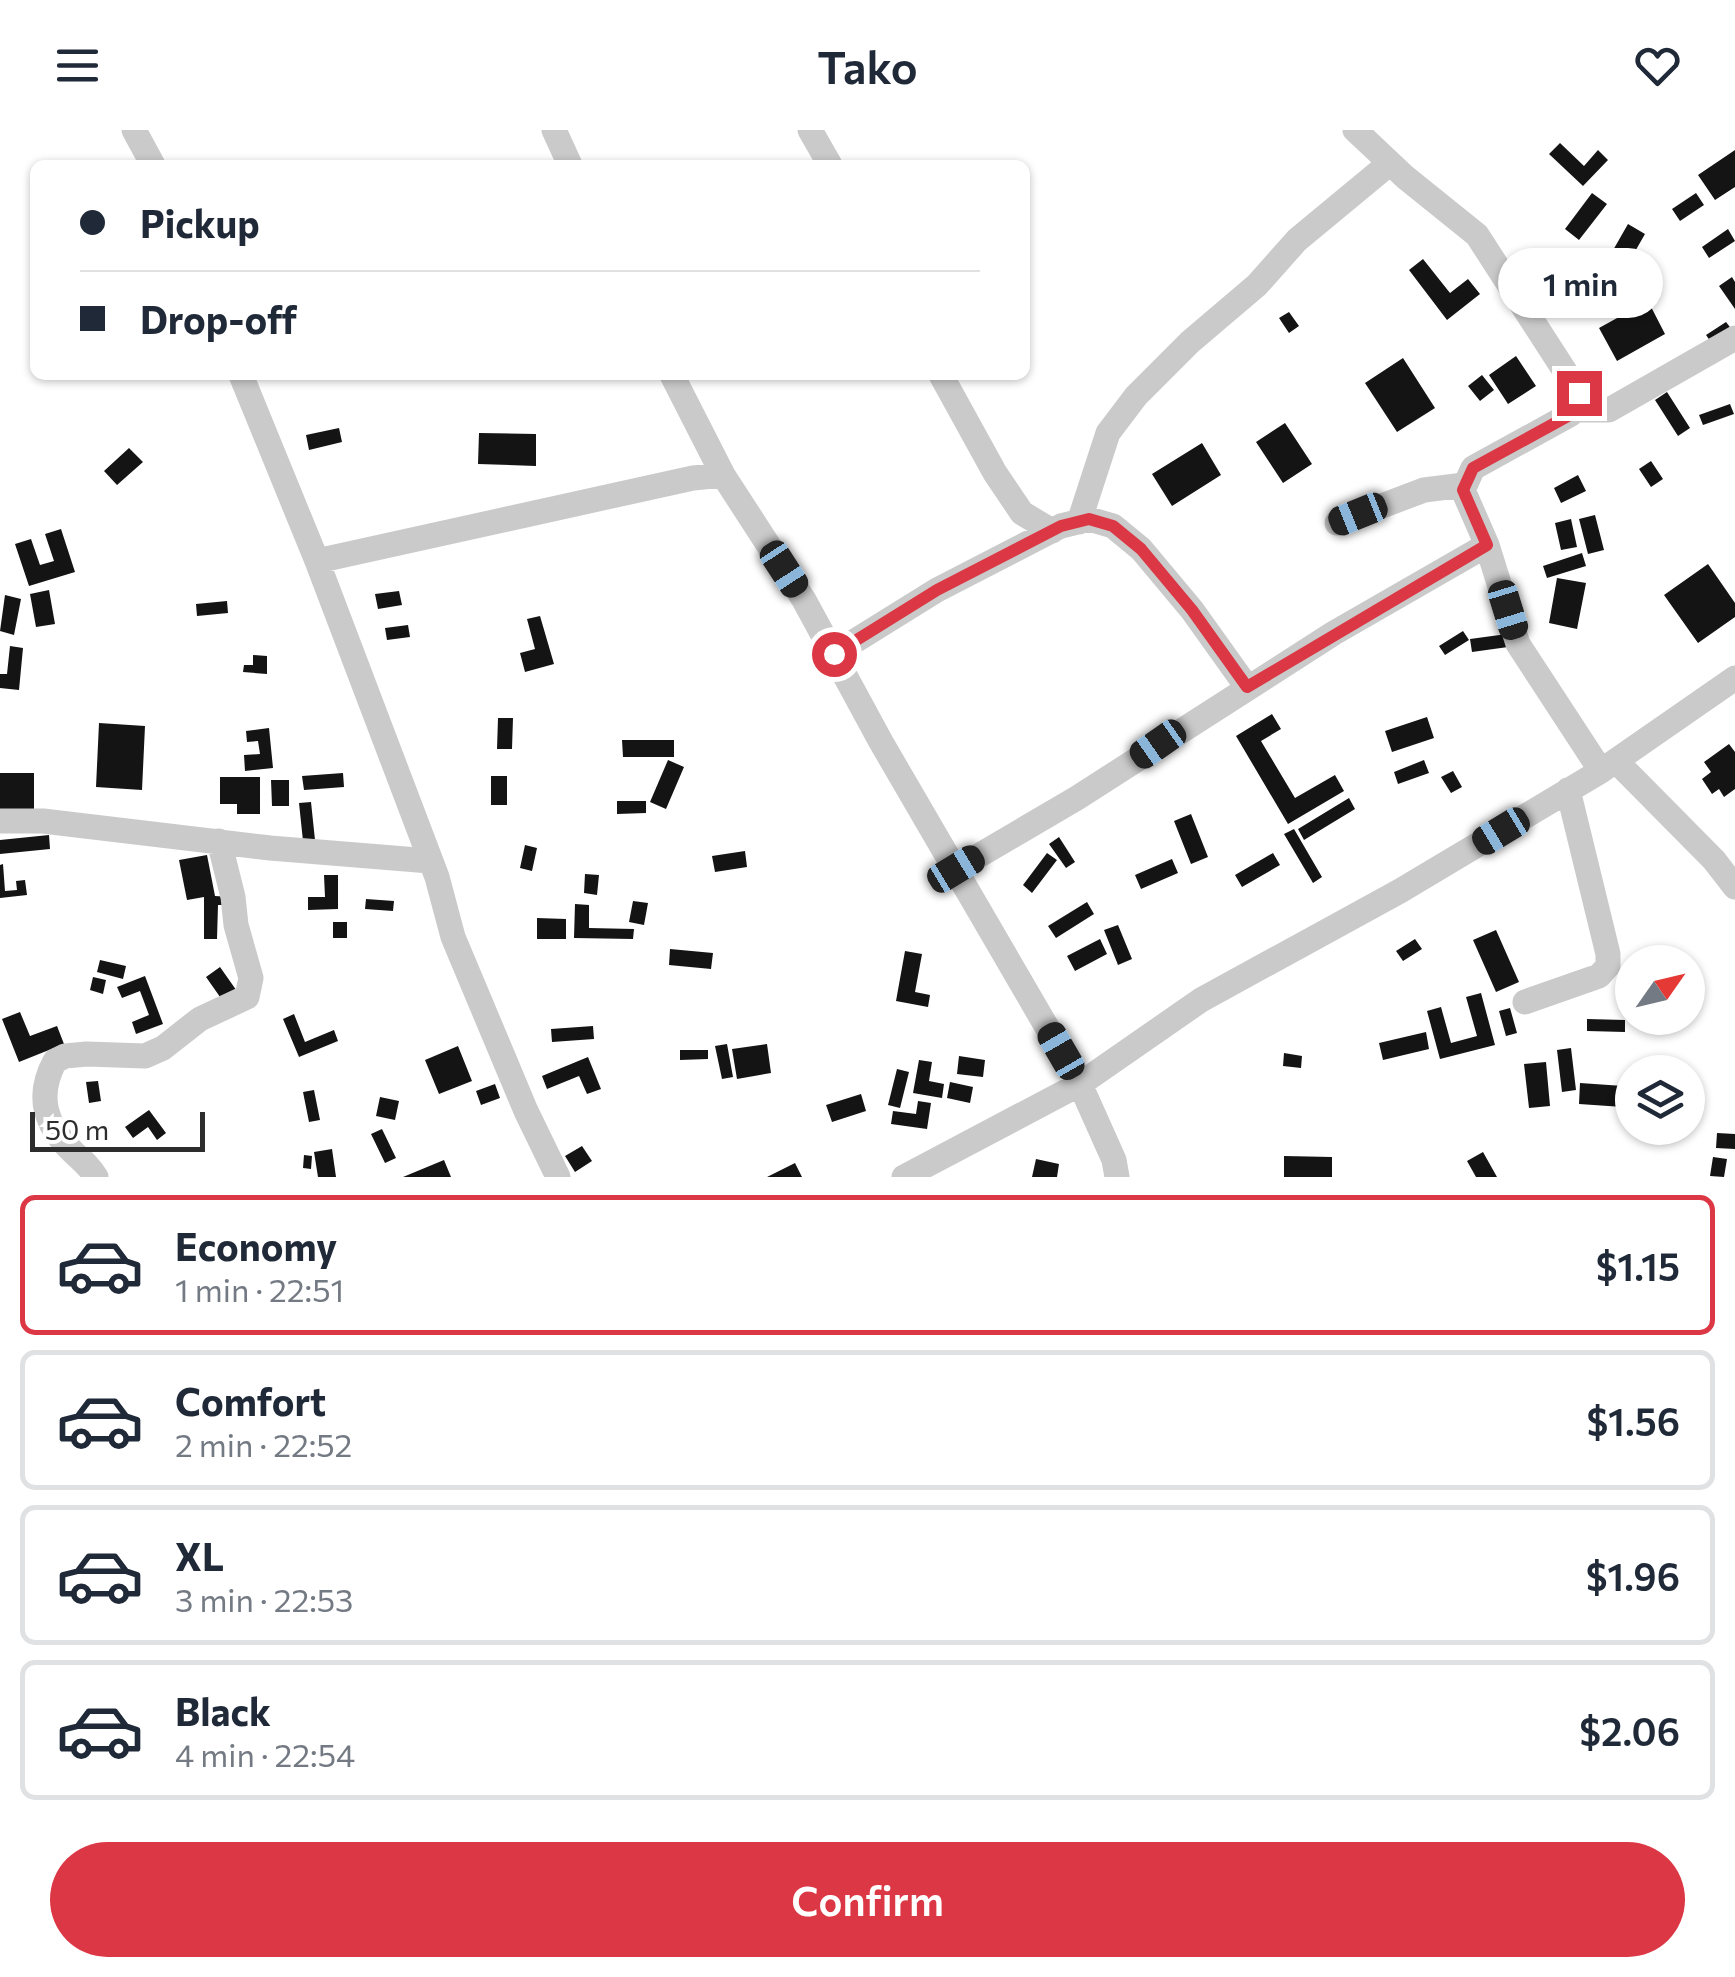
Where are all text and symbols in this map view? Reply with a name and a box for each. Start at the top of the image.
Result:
icon: menu [50,38,105,93]
text: Tako [817,38,918,93]
icon: heart [1630,38,1685,93]
text: Pickup [140,199,260,246]
callout: 1 min [1496,248,1662,318]
text: 1 min [1543,263,1618,303]
text: Drop-off [140,295,297,342]
route end [1557,371,1602,416]
car [1325,489,1391,539]
car [755,536,813,602]
car [1485,577,1531,643]
route start [812,632,857,677]
car [1125,715,1191,773]
car [1468,803,1534,859]
car [923,841,989,897]
north arrow [1615,945,1705,1035]
map controls [1615,945,1705,1145]
car [1033,1018,1089,1084]
button: layers [1615,1055,1705,1145]
scale bar [30,1107,205,1151]
text: 50 m [45,1112,109,1146]
icon: car [55,1220,145,1310]
text: Economy [175,1222,337,1269]
text: $1.15 [1596,1242,1680,1289]
text: 1 min · 22:51 [175,1269,344,1309]
icon: car [55,1375,145,1465]
text: Comfort [175,1377,326,1424]
text: $1.56 [1586,1397,1680,1444]
text: 2 min · 22:52 [175,1424,352,1464]
icon: car [55,1530,145,1620]
text: XL [175,1532,224,1579]
text: $1.96 [1586,1552,1680,1599]
text: 3 min · 22:53 [175,1579,353,1619]
icon: car [55,1685,145,1775]
text: Black [175,1687,271,1734]
text: $2.06 [1579,1707,1680,1754]
text: 4 min · 22:54 [175,1734,355,1774]
button: Confirm [50,1842,1685,1957]

